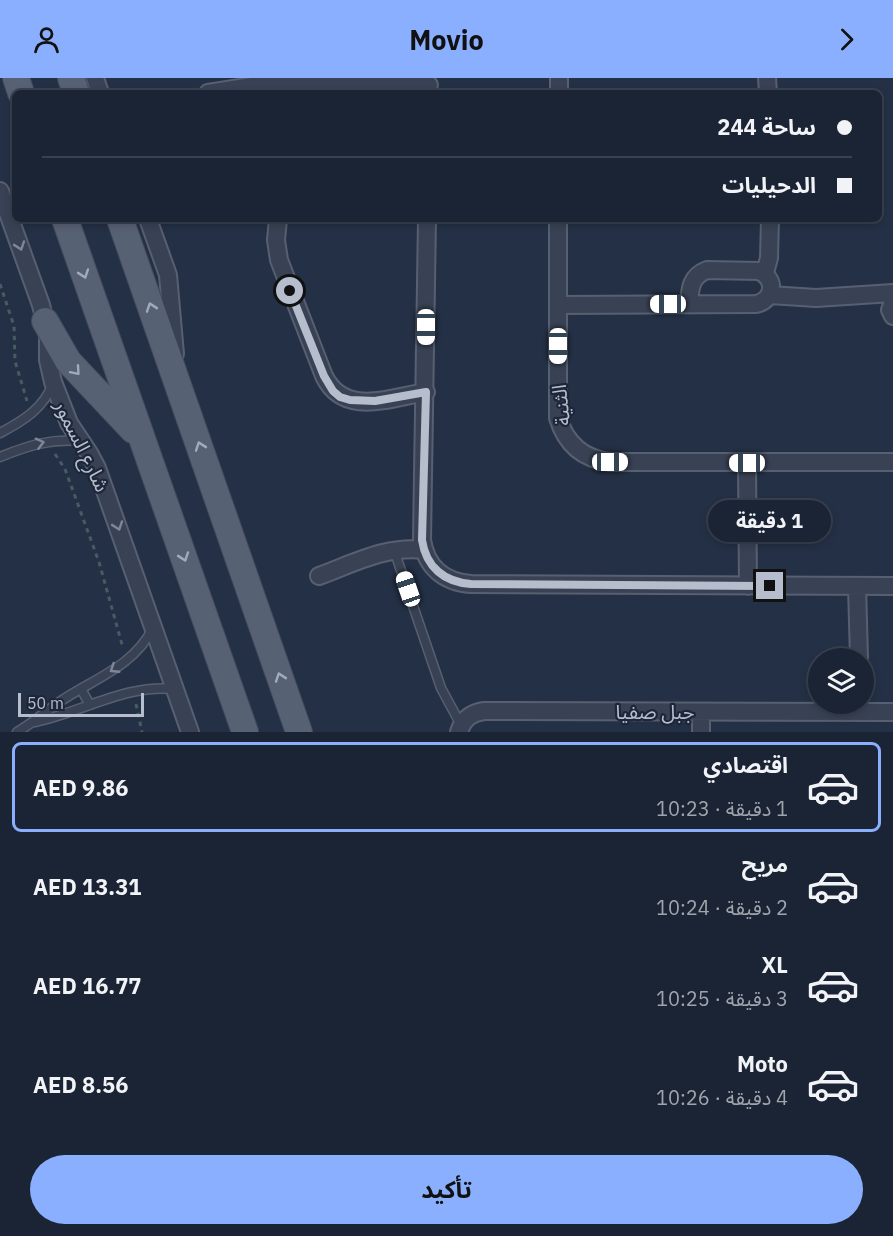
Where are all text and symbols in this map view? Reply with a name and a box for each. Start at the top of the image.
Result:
text: Movio [409,22,484,57]
icon: person [30,23,63,56]
icon: forward [830,23,863,56]
text: ساحة 244 [717,112,816,141]
text: الدحيليات [722,170,816,199]
one-way arrow [13,240,26,250]
one-way arrow [77,268,90,279]
route start [276,277,303,304]
car [650,295,686,313]
one-way arrow [146,302,158,312]
car [417,309,435,345]
car [549,328,567,364]
one-way arrow [69,364,80,375]
street label: الثنية [545,383,576,427]
street label: شارع السمور [46,394,116,497]
one-way arrow [34,438,44,451]
one-way arrow [195,441,208,452]
car [592,453,628,471]
car [729,454,765,472]
callout: 1 دقيقة [708,499,832,541]
text: 1 دقيقة [736,507,803,534]
one-way arrow [110,520,123,531]
one-way arrow [176,551,189,562]
car [394,569,422,609]
route end [756,572,783,599]
map controls [808,648,874,714]
button: layers [808,648,874,714]
one-way arrow [110,662,121,673]
one-way arrow [275,672,288,683]
scale bar [18,690,144,718]
text: 50 m [27,693,64,713]
street label: جبل صفيا [615,698,695,725]
text: اقتصادي [703,750,788,779]
icon: car [806,760,860,814]
text: AED 9.86 [33,773,128,802]
text: 1 دقيقة · 10:23 [656,795,788,822]
text: مريح [742,849,788,878]
icon: car [806,859,860,913]
text: AED 13.31 [33,872,142,901]
text: 2 دقيقة · 10:24 [656,894,788,921]
text: XL [762,950,788,979]
icon: car [806,958,860,1012]
text: AED 16.77 [33,971,142,1000]
text: 3 دقيقة · 10:25 [656,985,788,1012]
text: Moto [737,1049,788,1078]
icon: car [806,1057,860,1111]
text: AED 8.56 [33,1070,128,1099]
text: 4 دقيقة · 10:26 [656,1084,788,1111]
button: تأكيد [30,1155,863,1224]

